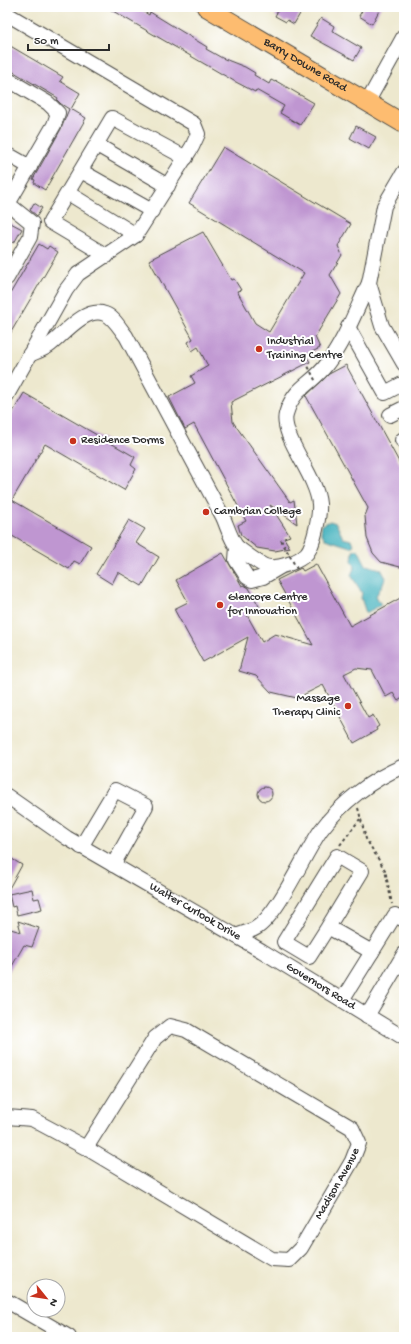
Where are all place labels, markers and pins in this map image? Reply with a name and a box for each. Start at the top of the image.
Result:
place label: Industrial Training Centre [266,335,343,363]
marker: Industrial Training Centre [254,344,264,354]
place label: Residence Dorms [81,434,164,448]
marker: Residence Dorms [68,436,78,446]
place label: Cambrian College [214,505,302,519]
marker: Cambrian College [201,507,211,517]
place label: Glencore Centre for Innovation [227,591,308,619]
marker: Glencore Centre for Innovation [215,600,225,610]
place label: Massage Therapy Clinic [272,692,341,720]
marker: Massage Therapy Clinic [343,701,353,711]

